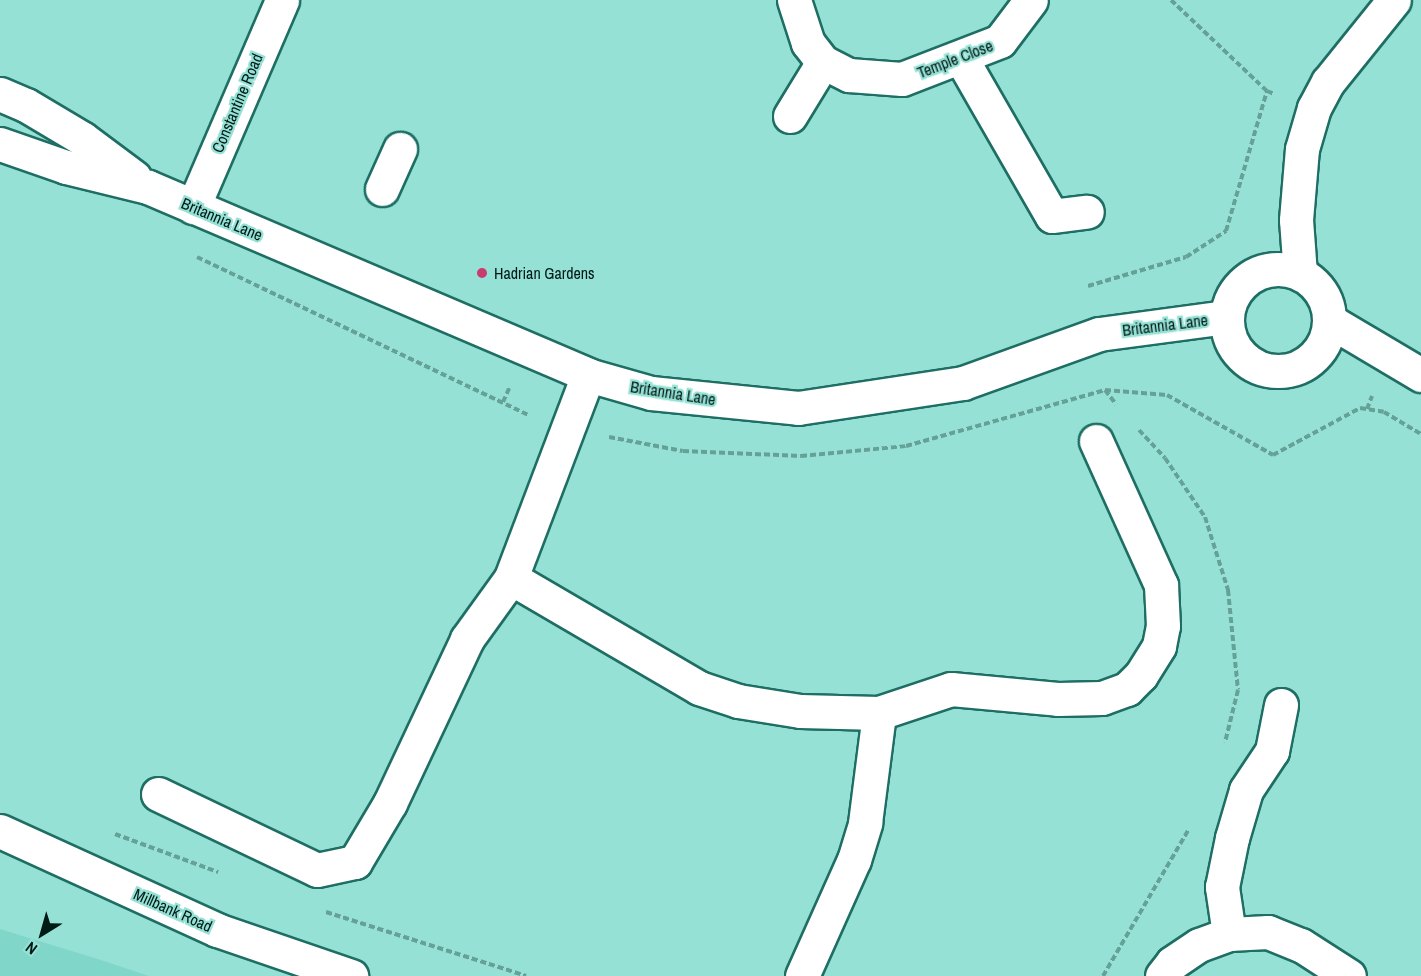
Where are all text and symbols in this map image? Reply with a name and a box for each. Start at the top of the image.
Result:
street label: Temple Close [914,36,996,82]
street label: Constantine Road [208,51,266,155]
street label: Britannia Lane [179,193,265,245]
place label: Hadrian Gardens [494,263,595,283]
marker: Hadrian Gardens [475,266,489,280]
street label: Britannia Lane [1121,310,1209,340]
street label: Britannia Lane [629,377,717,409]
street label: Millbank Road [131,884,215,936]
north arrow [12,904,72,964]
text: N [21,937,42,960]

